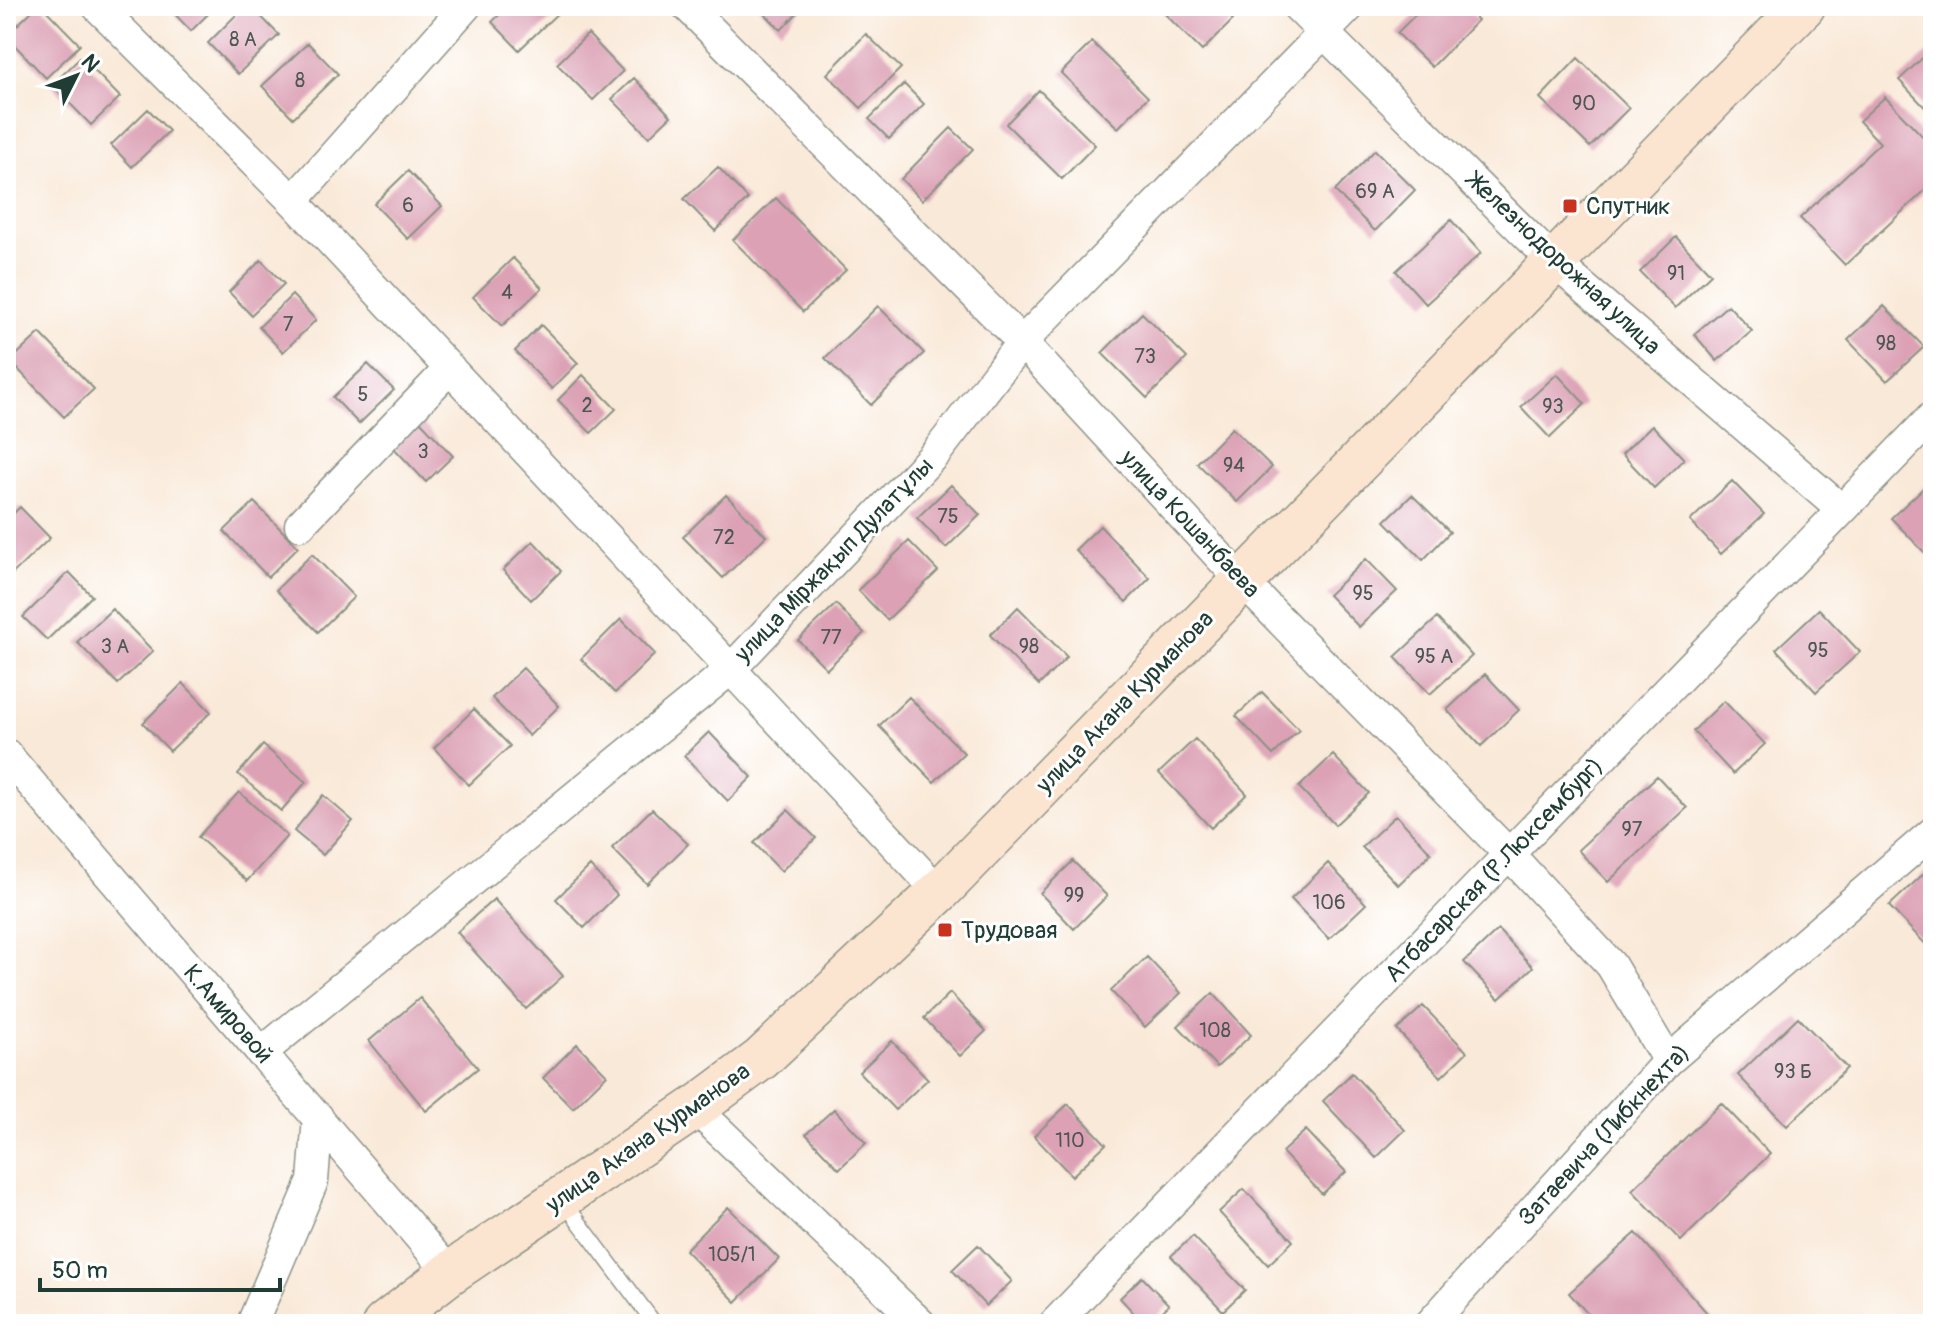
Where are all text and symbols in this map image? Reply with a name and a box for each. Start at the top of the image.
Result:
house number: 8 А [229,27,257,52]
north arrow [36,36,116,116]
text: N [75,48,106,78]
house number: 8 [295,68,305,93]
house number: 90 [1572,91,1596,116]
street label: Железнодорожная улица [1459,164,1667,361]
house number: 69 А [1355,179,1395,204]
place label: Спутник [1586,192,1670,221]
house number: 6 [402,193,414,218]
marker: Спутник [1561,197,1579,215]
house number: 91 [1667,261,1685,286]
house number: 4 [501,280,513,305]
house number: 7 [283,312,294,337]
house number: 98 [1876,331,1896,356]
house number: 73 [1134,344,1156,369]
house number: 5 [358,382,368,407]
house number: 2 [581,393,593,418]
house number: 93 [1542,394,1564,419]
house number: 3 [417,439,429,464]
street label: улица Кошанбаева [1113,443,1266,604]
street label: улица Міржақып Дулатұлы [728,452,939,669]
house number: 94 [1223,453,1245,478]
house number: 75 [937,504,959,529]
house number: 72 [713,525,735,550]
house number: 95 [1352,581,1374,606]
street label: улица Акана Курманова [1030,605,1220,800]
house number: 77 [820,625,842,650]
house number: 3 А [101,634,129,659]
house number: 98 [1019,634,1039,659]
house number: 95 [1807,638,1829,663]
house number: 95 А [1415,644,1453,669]
street label: Атбасарская (Р.Люксембург) [1379,751,1609,989]
house number: 97 [1622,817,1643,842]
house number: 99 [1064,883,1084,908]
house number: 106 [1312,890,1346,915]
place label: Трудовая [961,916,1057,945]
marker: Трудовая [936,921,954,939]
street label: К.Амировой [177,959,279,1069]
house number: 108 [1199,1018,1231,1043]
street label: Затаевича (Либкнехта) [1512,1038,1696,1232]
street label: улица Акана Курманова [539,1057,756,1220]
house number: 93 Б [1774,1059,1812,1084]
house number: 110 [1055,1128,1085,1153]
scale bar [40,1242,280,1292]
house number: 105/1 [708,1242,756,1267]
text: 50 m [52,1256,108,1285]

